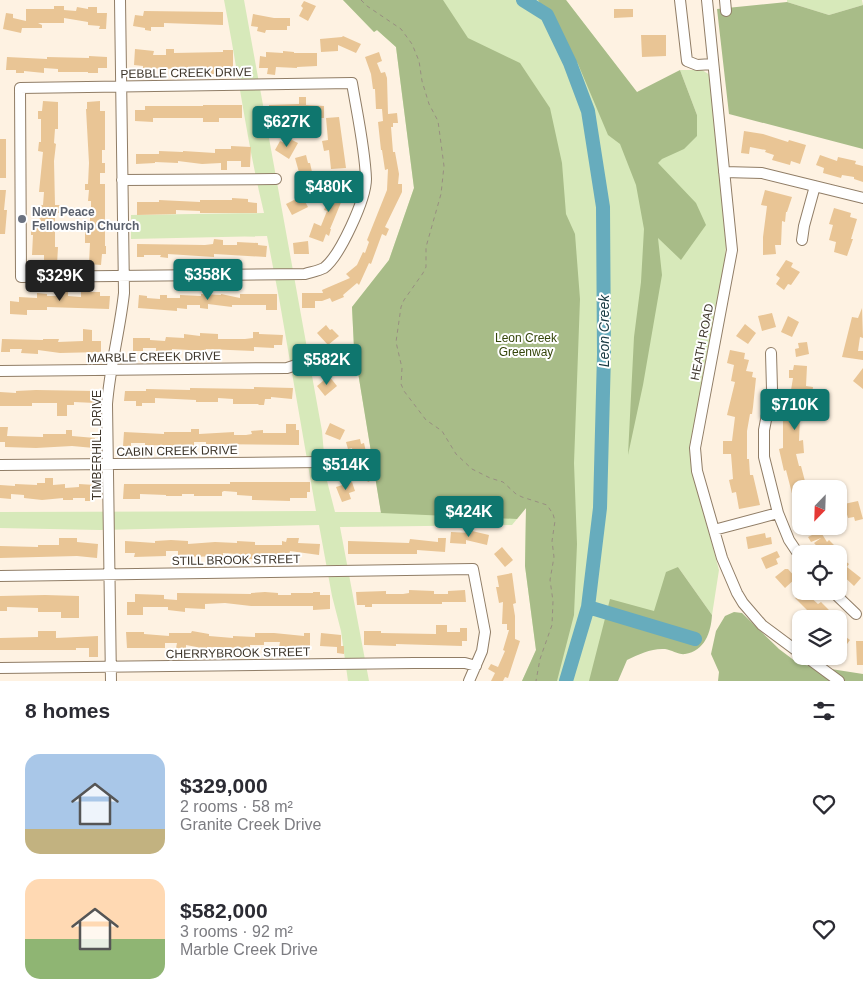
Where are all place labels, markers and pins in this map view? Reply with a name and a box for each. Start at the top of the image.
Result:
pin: $627K [252,106,322,148]
pin: $480K [294,170,364,213]
place label: New Peace Fellowship Church [32,205,139,233]
marker: New Peace Fellowship Church [16,213,28,225]
pin: $358K [173,258,243,301]
pin: $329K [25,260,95,302]
pin: $582K [292,344,362,386]
pin: $710K [760,388,830,431]
pin: $514K [311,448,381,491]
pin: $424K [434,496,504,538]

